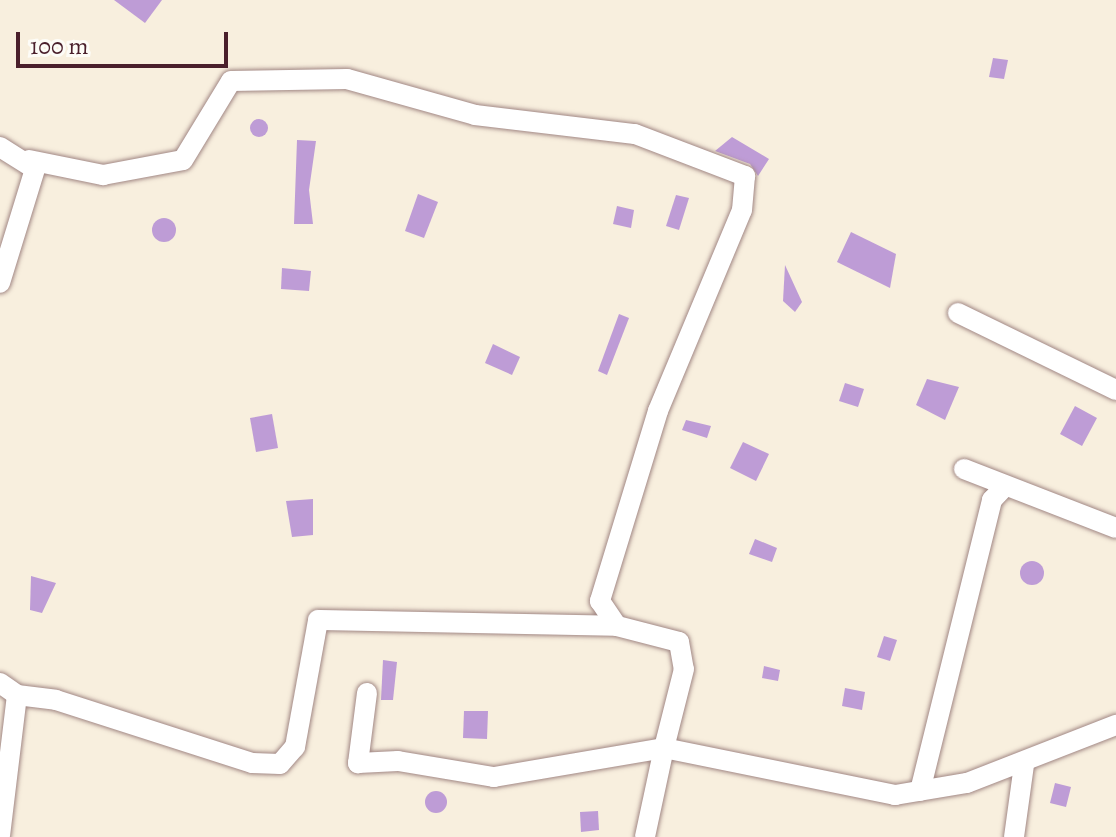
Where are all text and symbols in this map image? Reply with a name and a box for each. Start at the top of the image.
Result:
scale bar [20,16,232,66]
text: 100 m [30,30,89,62]

